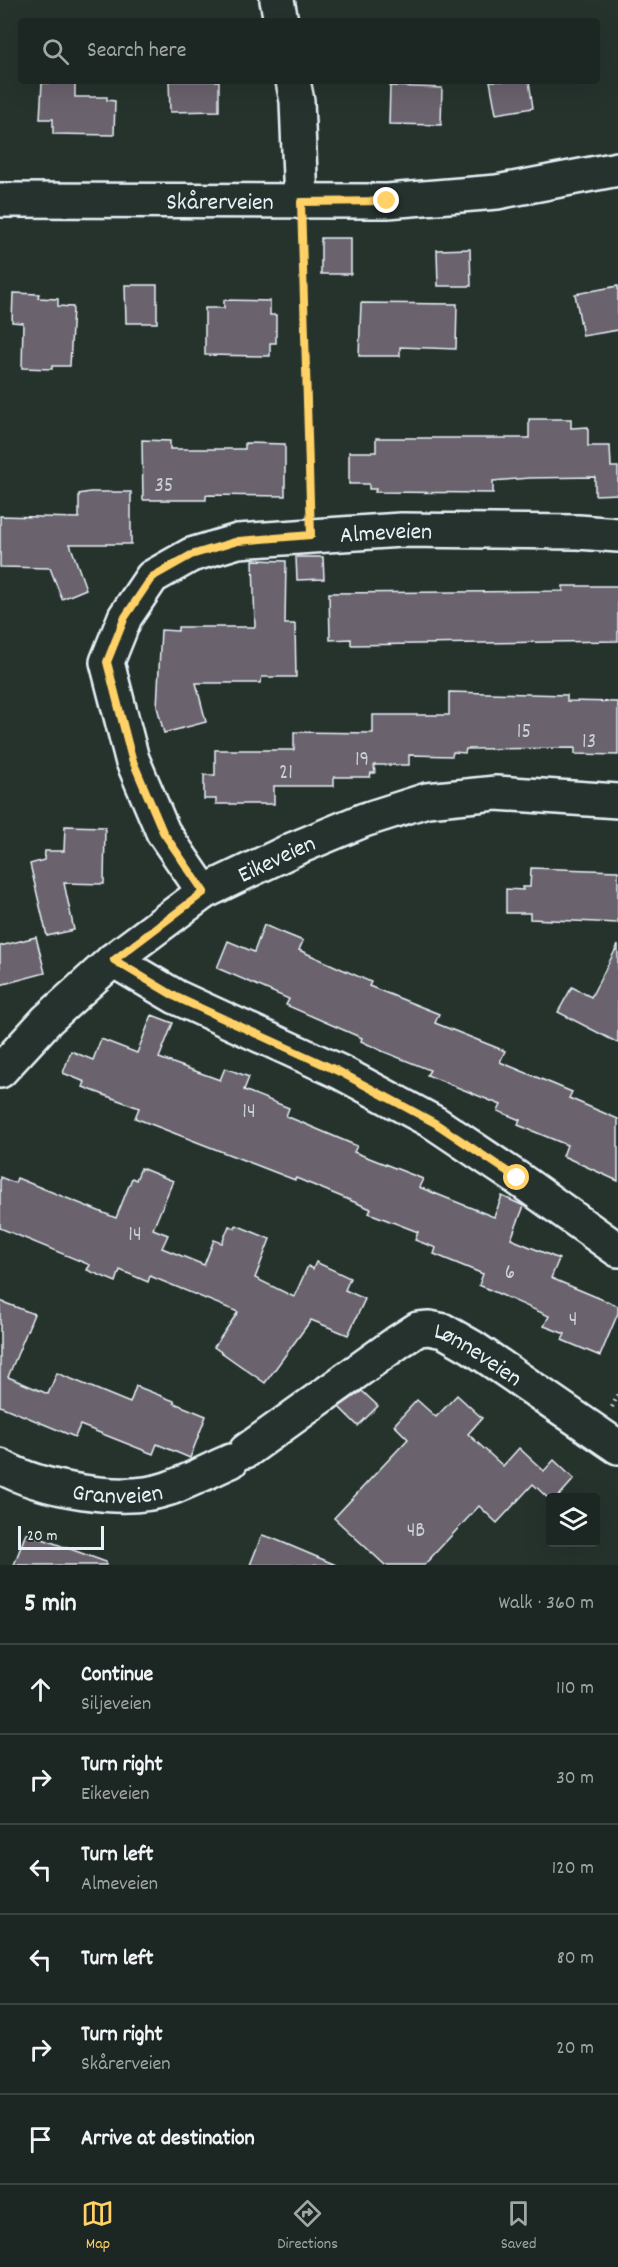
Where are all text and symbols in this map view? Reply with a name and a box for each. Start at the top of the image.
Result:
search box [18,18,600,84]
icon: search [39,35,72,68]
text: Search here [87,36,186,67]
street label: Skårerveien [166,186,274,221]
route end [373,187,399,213]
house number: 35 [154,472,174,502]
street label: Almeveien [339,516,432,554]
house number: 15 [517,718,531,748]
house number: 13 [582,728,596,758]
house number: 19 [355,746,369,776]
house number: 21 [279,759,293,789]
street label: Eikeveien [233,828,321,893]
house number: 14 [242,1098,256,1128]
route start [503,1164,529,1190]
house number: 14 [128,1221,142,1251]
house number: 6 [505,1259,515,1289]
house number: 4 [569,1306,577,1336]
street label: Lønneveien [431,1315,528,1397]
street label: Granveien [70,1476,166,1515]
map controls [546,1493,600,1547]
button: layers [546,1493,600,1547]
house number: 4B [407,1517,425,1547]
scale bar [18,1523,104,1550]
text: 20 m [27,1525,57,1548]
text: 5 min [24,1586,77,1623]
text: Walk · 360 m [499,1590,594,1618]
text: Continue [81,1660,153,1691]
icon: ahead [24,1673,57,1706]
text: 110 m [556,1675,594,1703]
text: Siljeveien [81,1691,151,1719]
text: Turn right [81,1750,163,1781]
icon: right [24,1763,57,1796]
text: 30 m [556,1765,594,1793]
text: Eikeveien [81,1781,150,1809]
text: Turn left [81,1840,153,1871]
icon: left [24,1853,57,1886]
text: 120 m [552,1855,594,1883]
text: Almeveien [81,1871,158,1899]
icon: left [24,1943,57,1976]
text: Turn left [81,1944,153,1975]
text: 80 m [557,1945,594,1973]
text: Turn right [81,2020,163,2051]
icon: right [24,2033,57,2066]
text: 20 m [556,2035,594,2063]
text: Skårerveien [81,2051,170,2079]
icon: arrive [24,2123,57,2156]
text: Arrive at destination [81,2124,255,2155]
tab: Map [81,2197,114,2256]
tab: Directions [277,2197,338,2256]
tab: Saved [501,2197,537,2256]

